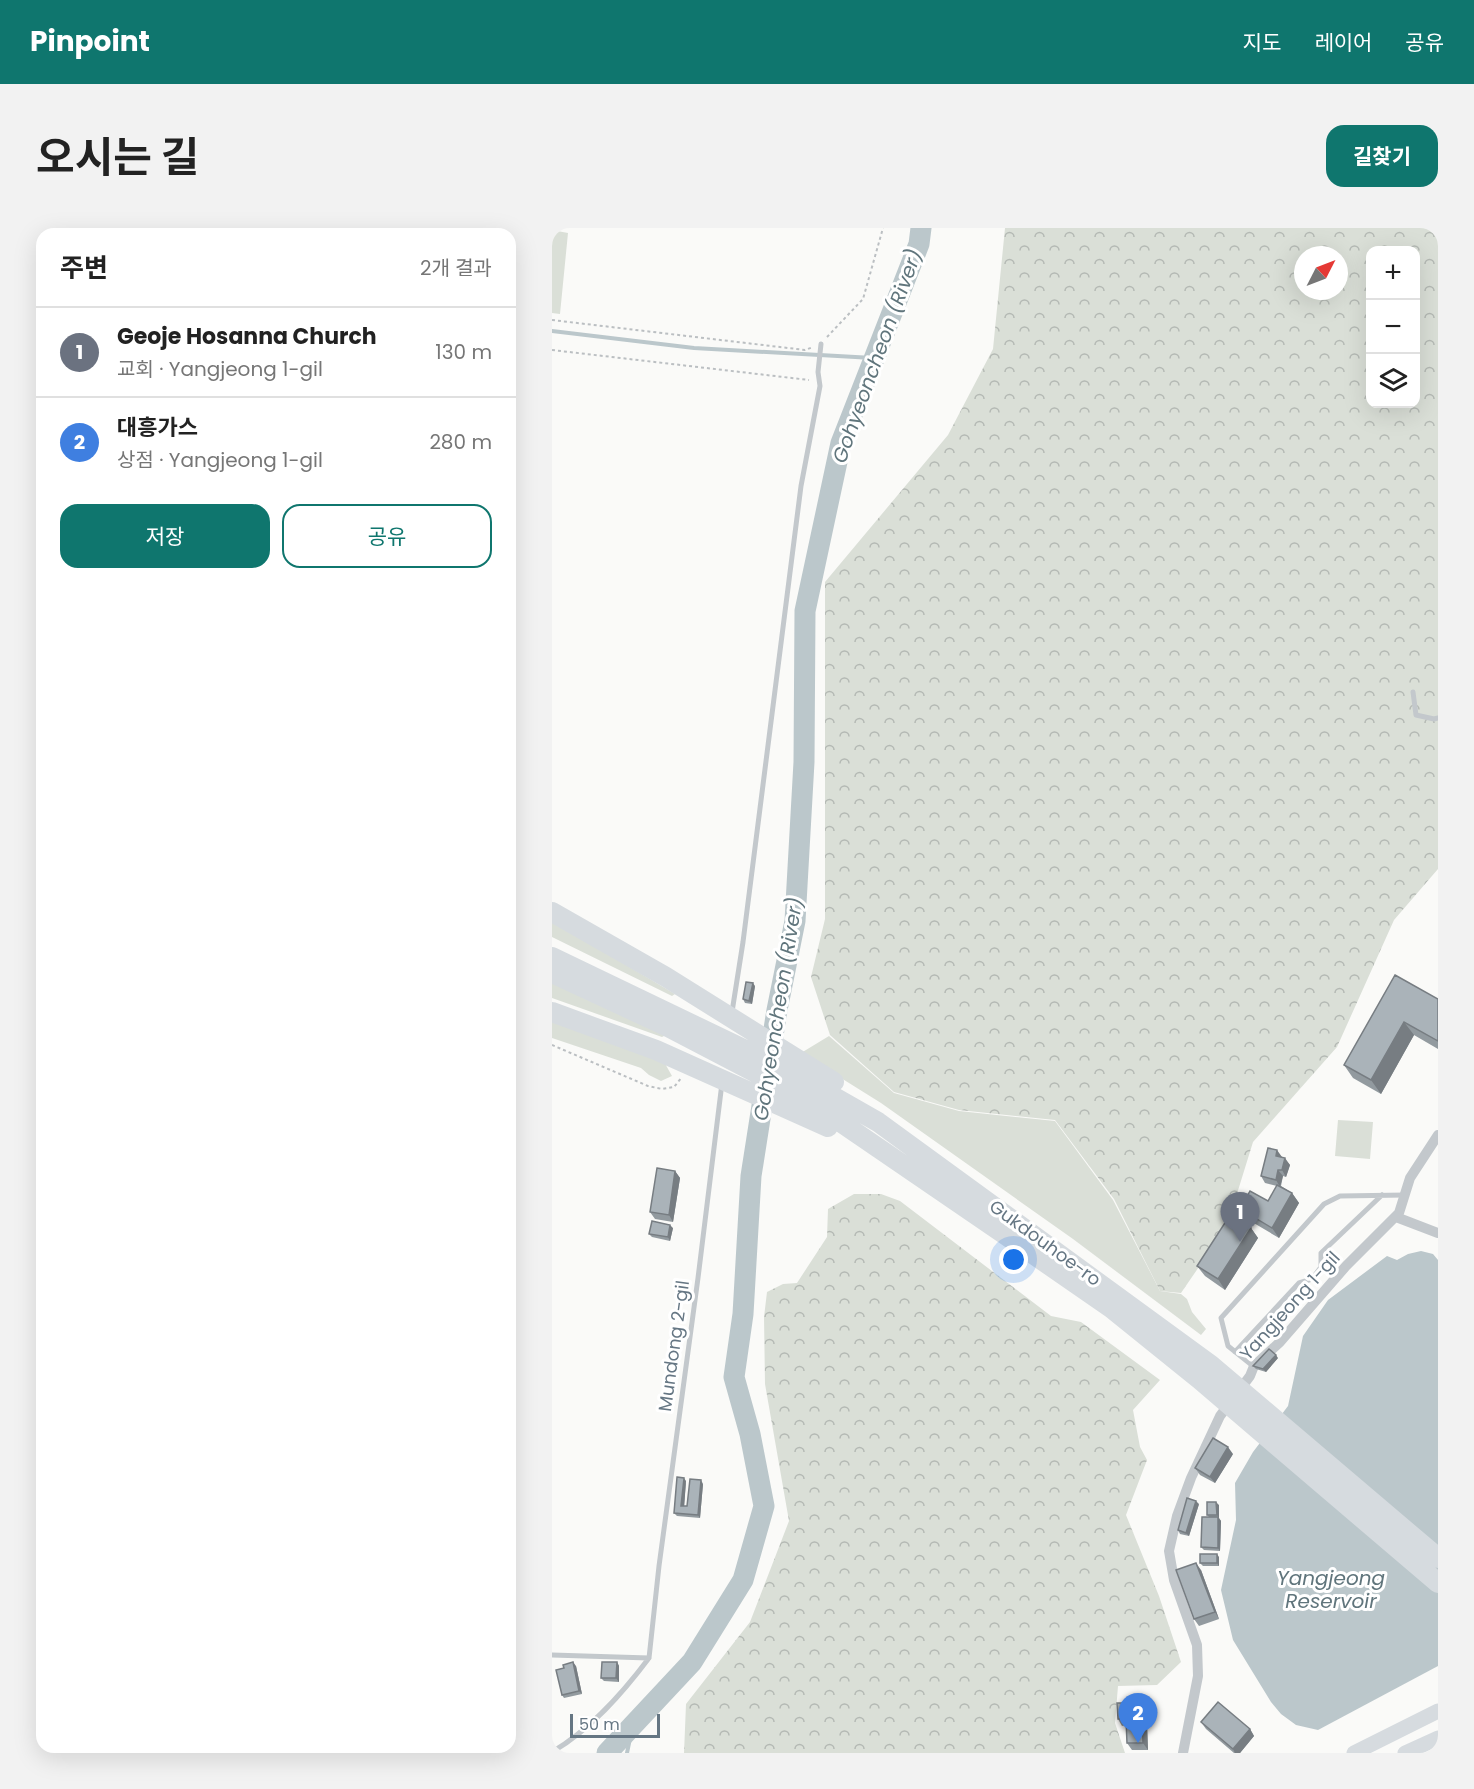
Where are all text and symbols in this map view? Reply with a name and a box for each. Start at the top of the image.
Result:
text: Pinpoint [30,22,150,61]
text: 지도 [1243,28,1281,57]
text: 레이어 [1314,28,1372,57]
text: 공유 [1405,28,1444,57]
button: 길찾기 [1326,125,1438,187]
text: 오시는 길 [36,128,199,187]
water label: Gohyeoncheon (River) [825,245,929,467]
north arrow [1294,246,1348,300]
map controls [1366,246,1420,408]
button: + [1366,246,1420,300]
text: 주변 [60,250,108,286]
text: 2개 결과 [420,254,492,282]
button: − [1366,300,1420,354]
text: Geoje Hosanna Church [117,321,377,352]
text: 1 [76,338,83,366]
text: 130 m [435,338,492,366]
button: layers [1366,354,1420,408]
text: 교회 · Yangjeong 1-gil [117,355,323,383]
text: 대흥가스 [117,412,198,443]
text: 2 [74,428,85,456]
text: 280 m [429,428,492,456]
text: 상점 · Yangjeong 1-gil [117,446,323,474]
button: 저장 [60,504,270,568]
button: 공유 [282,504,492,568]
water label: Gohyeoncheon (River) [747,895,809,1123]
pin: 1 [1220,1192,1260,1242]
street label: Gukdouhoe-ro [984,1194,1106,1292]
your location [999,1245,1028,1274]
street label: Yangjeong 1-gil [1234,1246,1345,1366]
street label: Mundong 2-gil [652,1279,695,1413]
water label: Yangjeong Reservoir [1277,1564,1385,1615]
pin: 2 [1118,1694,1158,1743]
scale bar [570,1711,660,1738]
text: 50 m [579,1713,620,1736]

